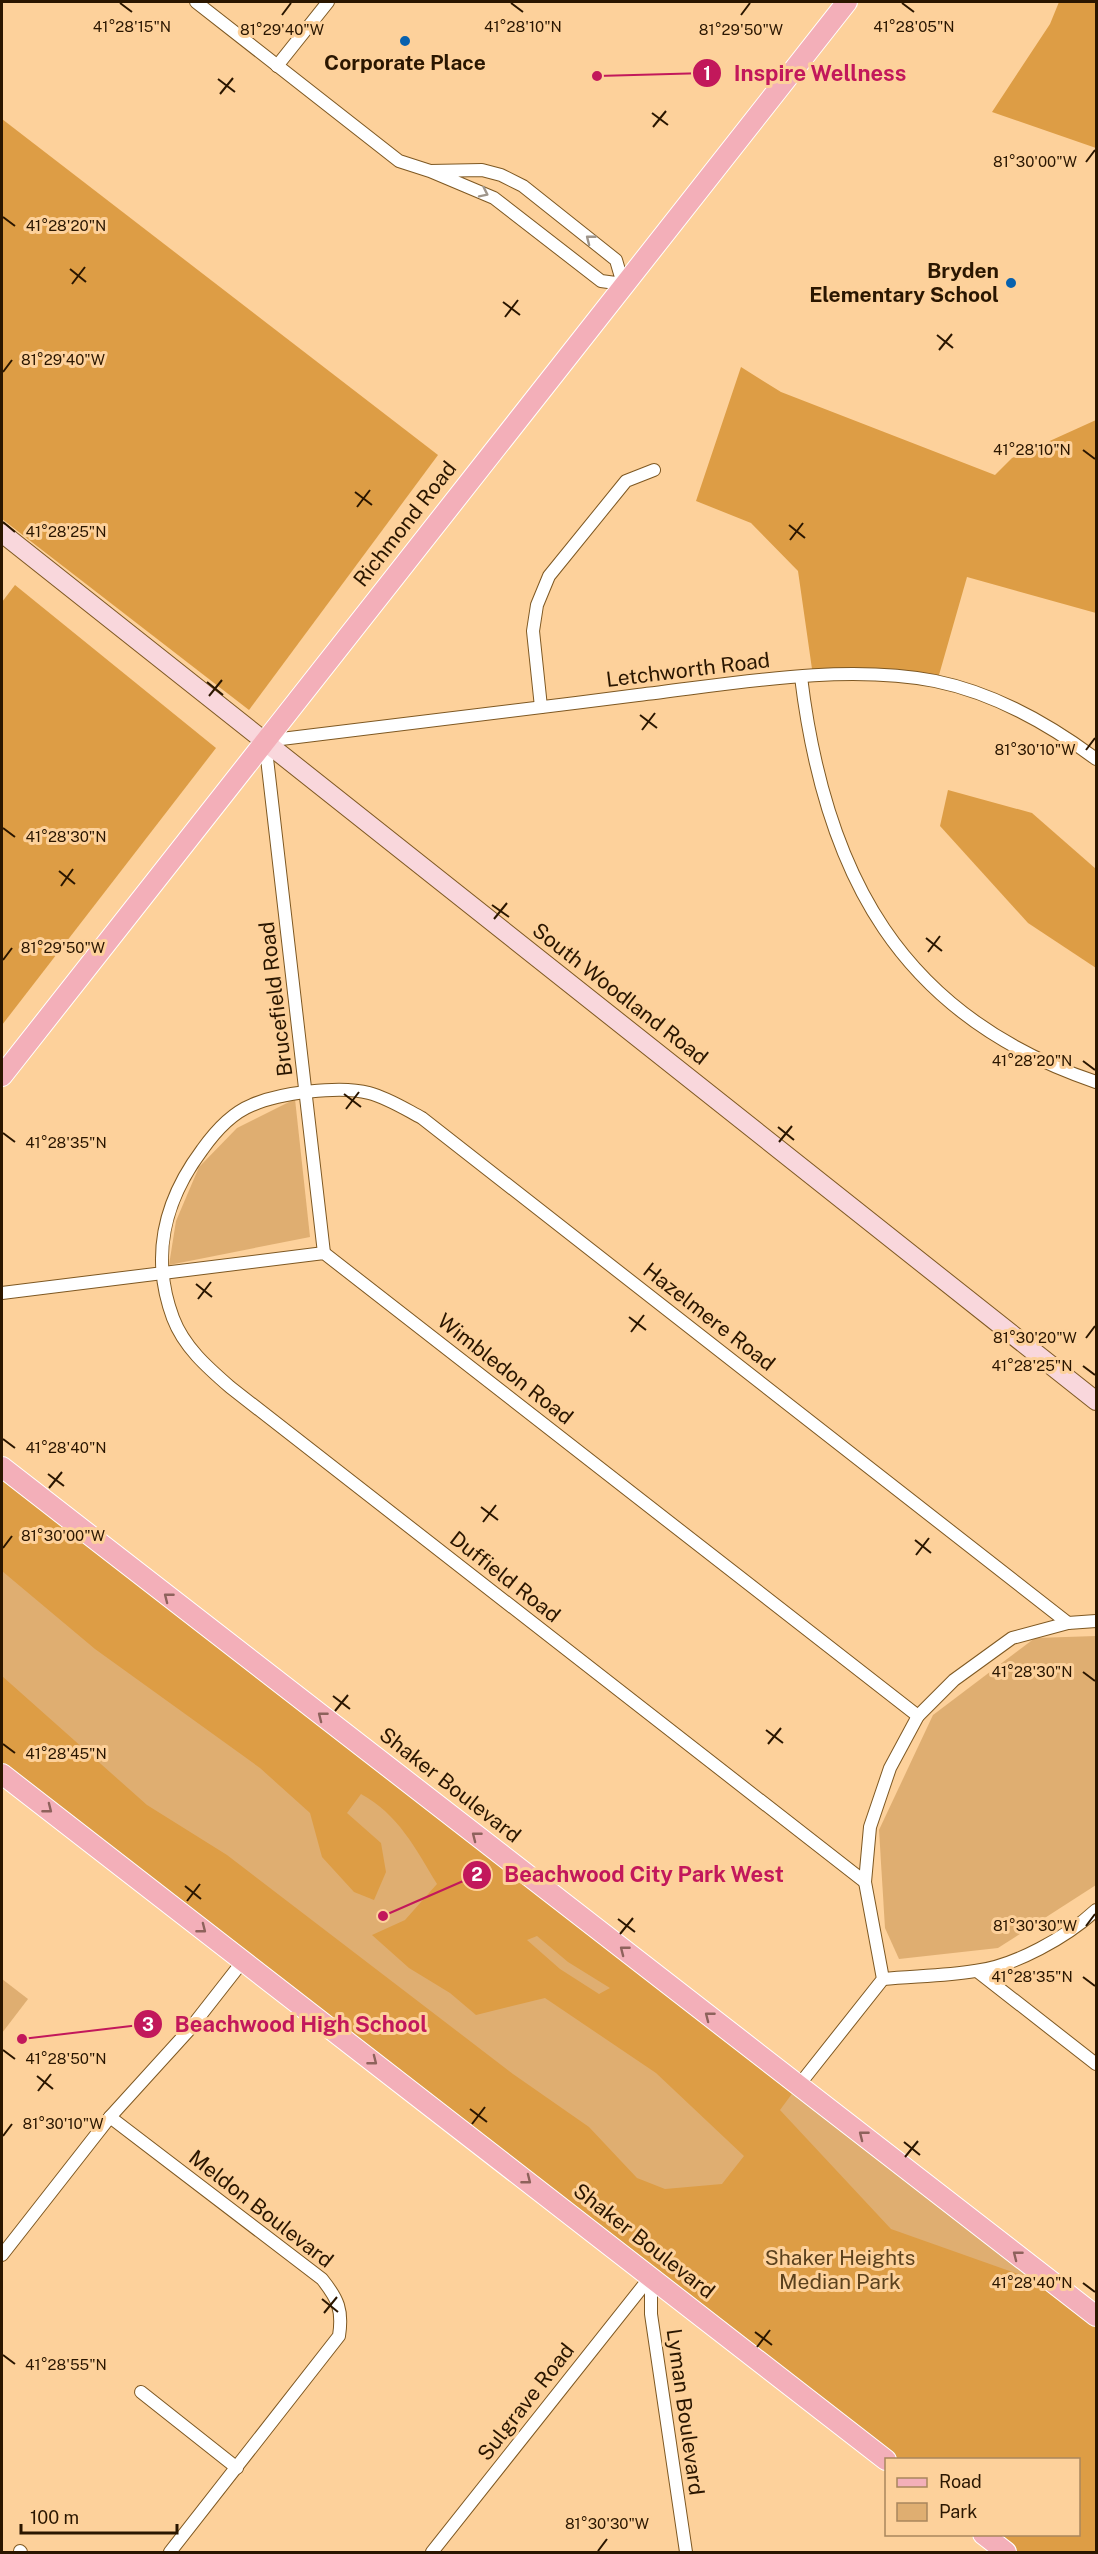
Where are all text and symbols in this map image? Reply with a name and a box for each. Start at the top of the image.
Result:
text: 41°28'15"N [93,18,171,35]
text: 41°28'10"N [484,18,562,35]
text: 41°28'05"N [873,18,955,35]
text: 81°29'40"W [240,21,324,38]
text: 81°29'50"W [699,21,783,38]
marker: Corporate Place [398,34,412,48]
place label: Corporate Place [324,50,486,75]
callout: Inspire Wellness [692,53,919,93]
text: Inspire Wellness [734,60,906,86]
text: 1 [703,63,711,84]
text: 81°30'00"W [993,153,1077,170]
one-way arrow [477,186,488,198]
text: 41°28'20"N [26,217,106,234]
one-way arrow [586,236,597,247]
place label: Bryden Elementary School [809,258,999,307]
marker: Bryden Elementary School [1004,276,1018,290]
text: 81°29'40"W [21,351,105,368]
text: 41°28'10"N [993,441,1071,458]
street label: Richmond Road [348,456,461,591]
text: 41°28'25"N [25,523,107,540]
street label: Letchworth Road [604,647,771,692]
text: 81°30'10"W [995,741,1075,758]
text: 41°28'30"N [25,828,107,845]
street label: South Woodland Road [528,917,713,1070]
street label: Brucefield Road [254,920,297,1078]
text: 81°29'50"W [21,939,105,956]
text: 41°28'20"N [992,1052,1072,1069]
text: 41°28'35"N [25,1134,107,1151]
street label: Hazelmere Road [638,1257,780,1376]
street label: Wimbledon Road [433,1308,578,1429]
text: 81°30'20"W [993,1329,1077,1346]
text: 41°28'25"N [991,1357,1073,1374]
text: 41°28'40"N [25,1439,107,1456]
street label: Duffield Road [445,1526,565,1627]
text: 81°30'00"W [21,1527,105,1544]
one-way arrow [164,1593,175,1604]
text: 41°28'30"N [991,1663,1073,1680]
one-way arrow [318,1713,329,1724]
street label: Shaker Boulevard [375,1722,526,1848]
text: 41°28'45"N [25,1745,107,1762]
one-way arrow [41,1802,52,1813]
one-way arrow [472,1832,483,1843]
callout: Beachwood City Park West [462,1855,796,1895]
text: Beachwood City Park West [504,1861,784,1887]
text: 2 [471,1864,483,1885]
text: 81°30'30"W [993,1917,1077,1934]
one-way arrow [195,1921,206,1932]
one-way arrow [620,1947,631,1958]
text: 41°28'35"N [991,1968,1073,1985]
callout: Beachwood High School [133,2004,440,2044]
text: Beachwood High School [175,2011,427,2037]
one-way arrow [705,2012,716,2023]
text: 3 [142,2014,154,2035]
text: 41°28'50"N [25,2050,107,2067]
one-way arrow [366,2054,377,2065]
text: 81°30'10"W [23,2115,103,2132]
one-way arrow [859,2132,870,2143]
street label: Meldon Boulevard [184,2145,338,2273]
one-way arrow [520,2173,531,2184]
street label: Shaker Boulevard [569,2178,720,2304]
park label: Shaker Heights Median Park [765,2245,915,2294]
one-way arrow [1013,2251,1024,2262]
text: 41°28'40"N [991,2274,1073,2291]
street label: Lyman Boulevard [661,2327,710,2497]
street label: Sulgrave Road [472,2338,579,2465]
text: 41°28'55"N [25,2356,107,2373]
legend [885,2458,1080,2536]
text: Road [939,2471,982,2492]
scale bar [21,2497,177,2535]
text: Park [939,2501,977,2522]
text: 100 m [30,2507,79,2528]
text: 81°30'30"W [565,2515,649,2532]

